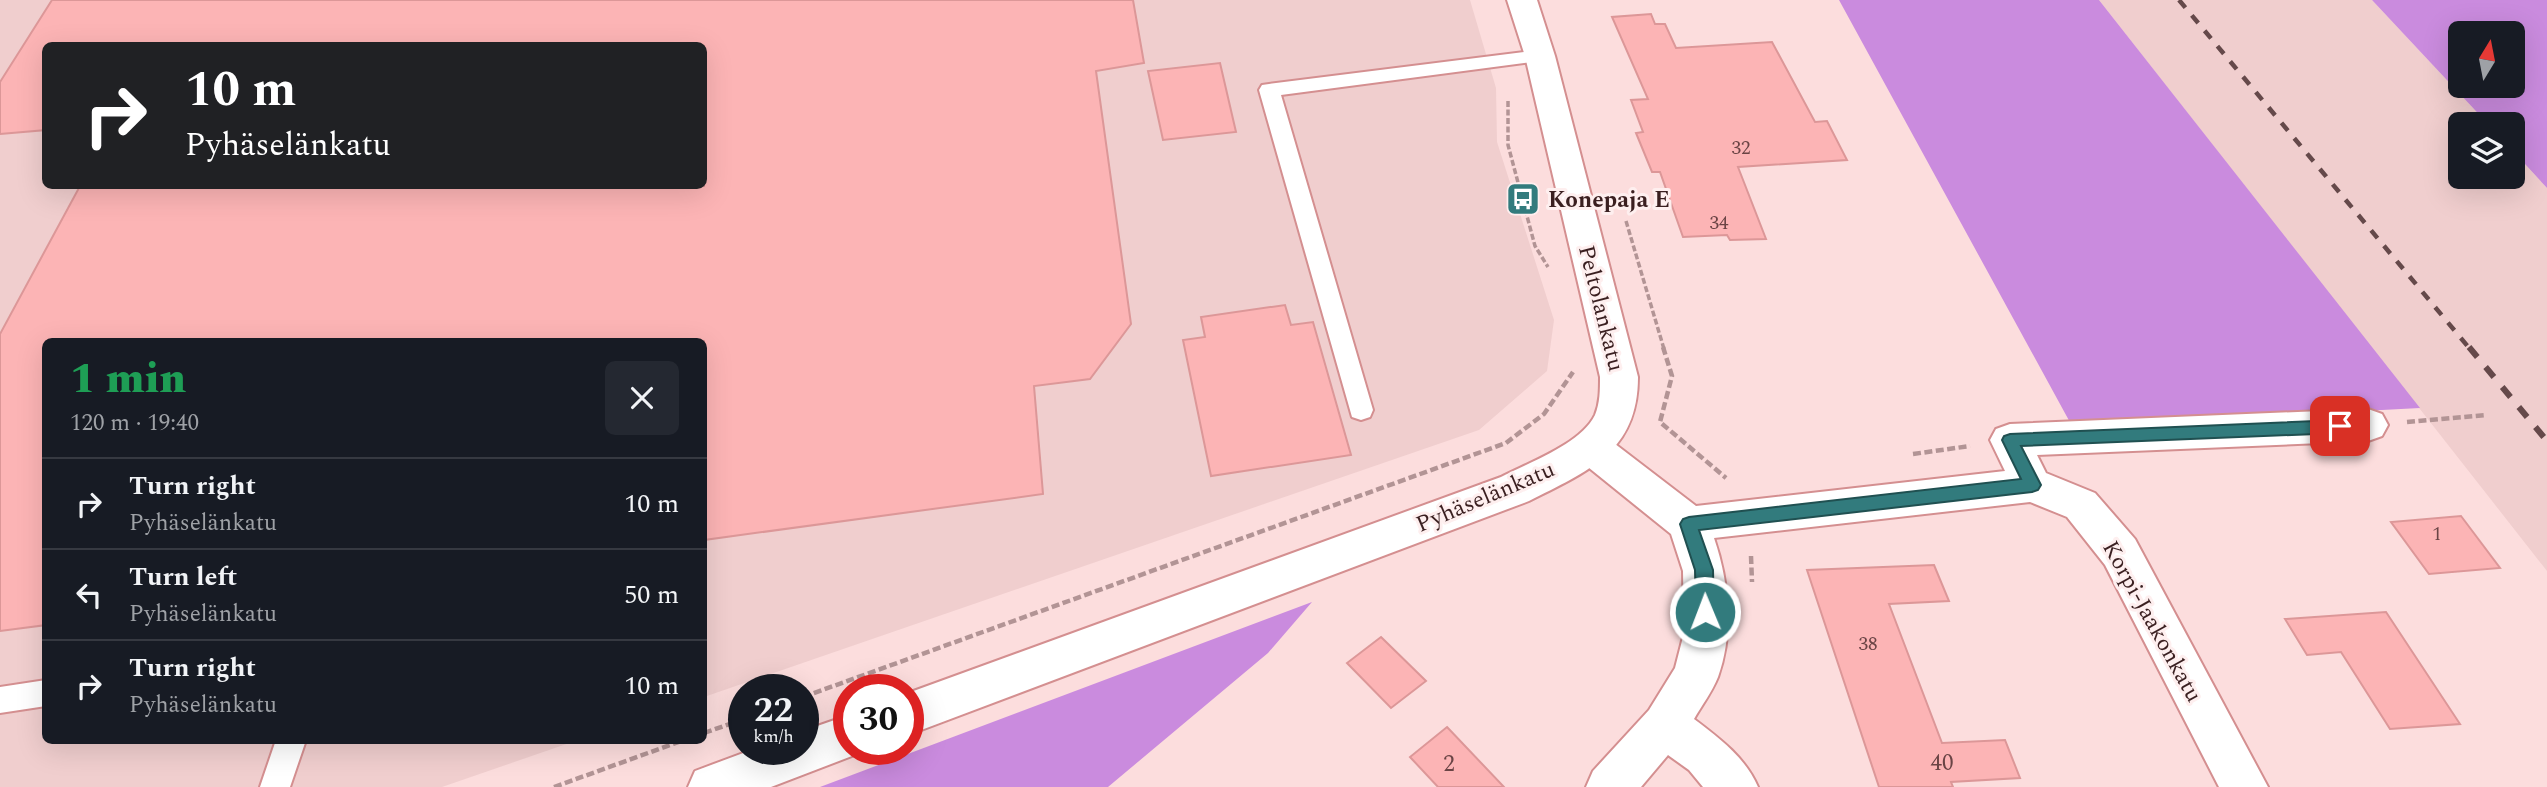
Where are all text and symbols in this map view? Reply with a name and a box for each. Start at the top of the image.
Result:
north arrow [2448,21,2525,98]
map controls [2448,21,2525,189]
text: 10 m [185,53,296,128]
icon: right [70,70,161,161]
button: layers [2448,112,2525,189]
text: Pyhäselänkatu [185,121,391,170]
house number: 32 [1731,134,1751,163]
bus stop icon: Konepaja E [1504,180,1542,218]
place label: Konepaja E [1548,183,1670,218]
house number: 34 [1709,209,1729,238]
street label: Peltolankatu [1568,242,1633,375]
text: 1 min [70,348,186,411]
button: close [605,361,679,435]
pin [2310,396,2370,456]
text: 120 m · 19:40 [70,406,199,441]
icon: arrive [2321,407,2359,445]
street label: Pyhäselänkatu [1411,452,1561,542]
text: Turn right [129,466,256,506]
text: 10 m [624,484,679,524]
icon: right [70,485,108,523]
text: Pyhäselänkatu [129,506,277,541]
house number: 1 [2432,520,2442,549]
street label: Korpi-Jaakonkatu [2093,534,2211,709]
text: Turn left [129,557,237,597]
text: 50 m [624,575,679,615]
position arrow [1668,575,1742,649]
icon: left [70,576,108,614]
text: Pyhäselänkatu [129,597,277,632]
house number: 38 [1858,630,1878,659]
text: Turn right [129,648,256,688]
text: 10 m [624,666,679,706]
icon: right [70,667,108,705]
speed limit sign: 30 [833,674,924,765]
text: 22 [754,684,793,737]
text: Pyhäselänkatu [129,688,277,723]
text: km/h [753,723,794,750]
house number: 40 [1931,746,1954,781]
house number: 2 [1443,747,1455,782]

